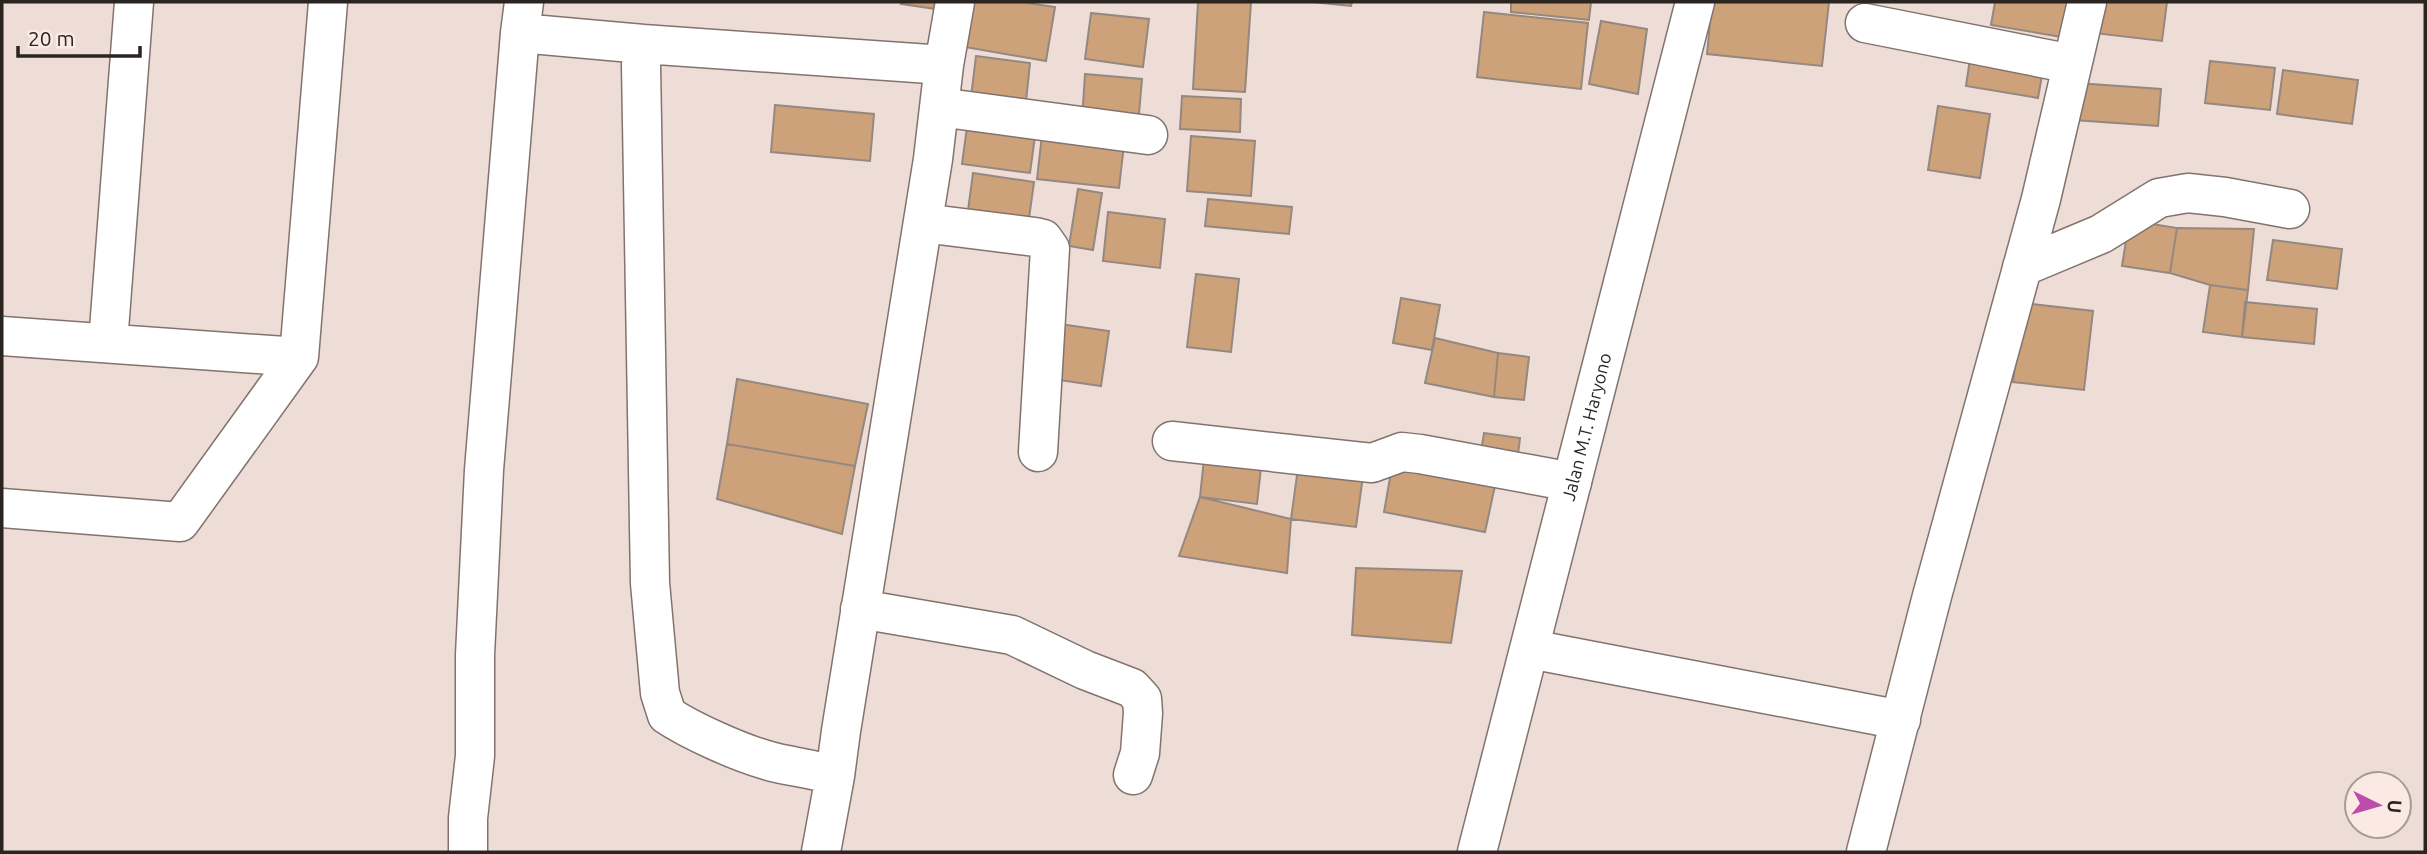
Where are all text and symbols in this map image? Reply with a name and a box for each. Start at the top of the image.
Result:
scale bar [18,14,140,58]
text: 20 m [28,26,75,50]
street label: Jalan M.T. Haryono [1557,351,1615,503]
north arrow [2343,770,2413,840]
text: U [2383,799,2406,814]

